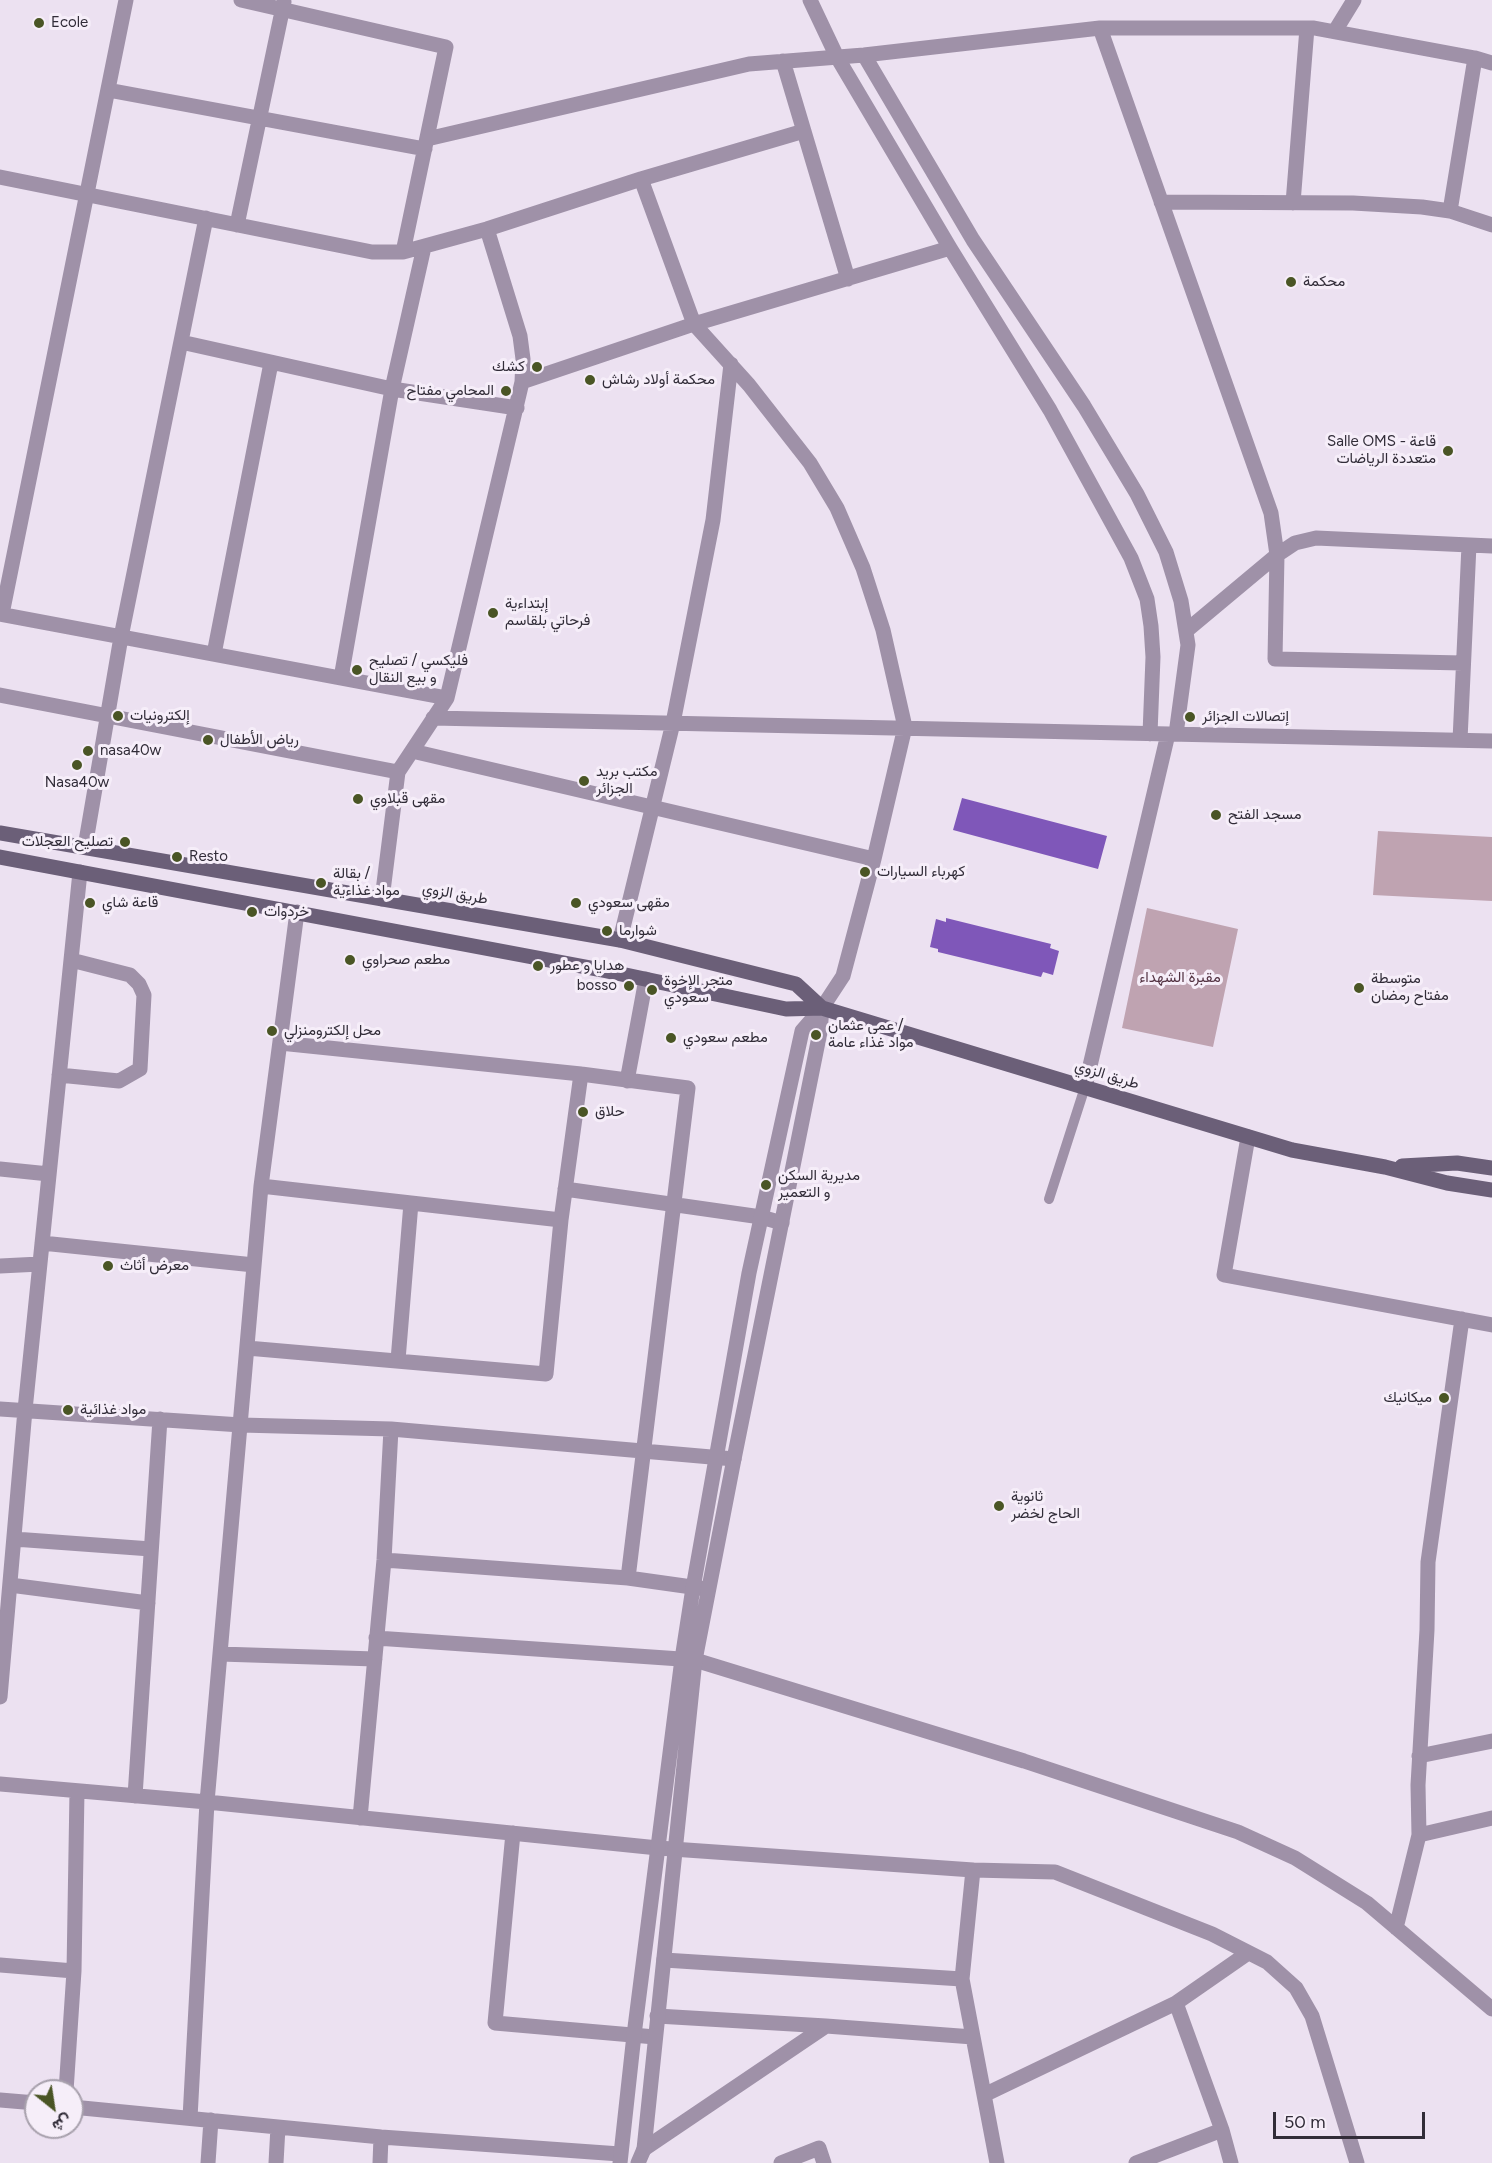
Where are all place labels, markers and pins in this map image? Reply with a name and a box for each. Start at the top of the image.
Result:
place label: Ecole [51,14,88,32]
marker: Ecole [32,16,46,30]
place label: محكمة [1303,273,1345,291]
marker: محكمة [1284,275,1298,289]
place label: كشك [492,358,525,376]
marker: كشك [530,360,544,374]
place label: محكمة أولاد رشاش [602,371,715,389]
marker: محكمة أولاد رشاش [583,373,597,387]
place label: المحامي مفتاح [407,382,494,400]
marker: المحامي مفتاح [499,384,513,398]
place label: Salle OMS - قاعة متعددة الرياضات [1327,433,1436,468]
marker: Salle OMS - قاعة متعددة الرياضات [1441,444,1455,458]
place label: إبتداءية فرحاتي بلقاسم [505,595,590,630]
marker: إبتداءية فرحاتي بلقاسم [486,606,500,620]
place label: فليكسي / تصليح و بيع النقال [369,652,468,687]
marker: فليكسي / تصليح و بيع النقال [350,663,364,677]
place label: إلكترونيات [130,707,190,725]
place label: إتصالات الجزائر [1202,708,1289,726]
marker: إلكترونيات [111,709,125,723]
marker: إتصالات الجزائر [1183,710,1197,724]
place label: رياض الأطفال [220,731,299,749]
marker: رياض الأطفال [201,733,215,747]
place label: nasa40w [100,742,161,760]
marker: nasa40w [81,744,95,758]
marker: Nasa40w [70,758,84,772]
place label: مكتب بريد الجزائر [596,763,658,798]
place label: Nasa40w [45,774,109,792]
marker: مكتب بريد الجزائر [577,774,591,788]
place label: مقهى قبلاوي [370,790,445,808]
marker: مقهى قبلاوي [351,792,365,806]
place label: مسجد الفتح [1228,806,1302,824]
marker: مسجد الفتح [1209,808,1223,822]
place label: تصليح العجلات [22,833,113,851]
marker: تصليح العجلات [118,835,132,849]
place label: Resto [189,848,228,866]
marker: Resto [170,850,184,864]
place label: كهرباء السيارات [877,863,965,881]
place label: بقالة / مواد غذاءية [333,865,400,900]
marker: كهرباء السيارات [858,865,872,879]
marker: بقالة / مواد غذاءية [314,876,328,890]
place label: قاعة شاي [102,894,158,912]
place label: مقهى سعودي [588,894,670,912]
marker: قاعة شاي [83,896,97,910]
marker: مقهى سعودي [569,896,583,910]
place label: خردوات [264,903,309,921]
marker: خردوات [245,905,259,919]
place label: شوارما [619,922,657,940]
marker: شوارما [600,924,614,938]
place label: مطعم صحراوي [362,951,450,969]
marker: مطعم صحراوي [343,953,357,967]
place label: هدايا و عطور [550,957,624,975]
marker: هدايا و عطور [531,959,545,973]
place label: متوسطة مفتاح رمضان [1371,970,1449,1005]
place label: متجر الإخوة سعودي [664,972,733,1007]
place label: bosso [577,977,617,995]
marker: bosso [622,979,636,993]
marker: متوسطة مفتاح رمضان [1352,981,1366,995]
marker: متجر الإخوة سعودي [645,983,659,997]
place label: عمي عثمان / مواد غذاء عامة [828,1017,914,1052]
place label: محل إلكترومنزلي [284,1022,381,1040]
marker: محل إلكترومنزلي [265,1024,279,1038]
marker: عمي عثمان / مواد غذاء عامة [809,1028,823,1042]
place label: مطعم سعودي [683,1029,768,1047]
marker: مطعم سعودي [664,1031,678,1045]
place label: حلاق [595,1103,624,1121]
marker: حلاق [576,1105,590,1119]
place label: مديرية السكن و التعمير [778,1167,860,1202]
marker: مديرية السكن و التعمير [759,1178,773,1192]
place label: معرض أثاث [120,1257,189,1275]
marker: معرض أثاث [101,1259,115,1273]
place label: ميكانيك [1384,1389,1432,1407]
marker: ميكانيك [1437,1391,1451,1405]
place label: مواد غذائية [80,1401,146,1419]
marker: مواد غذائية [61,1403,75,1417]
place label: ثانوية الحاج لخضر [1011,1488,1080,1523]
marker: ثانوية الحاج لخضر [992,1499,1006,1513]

